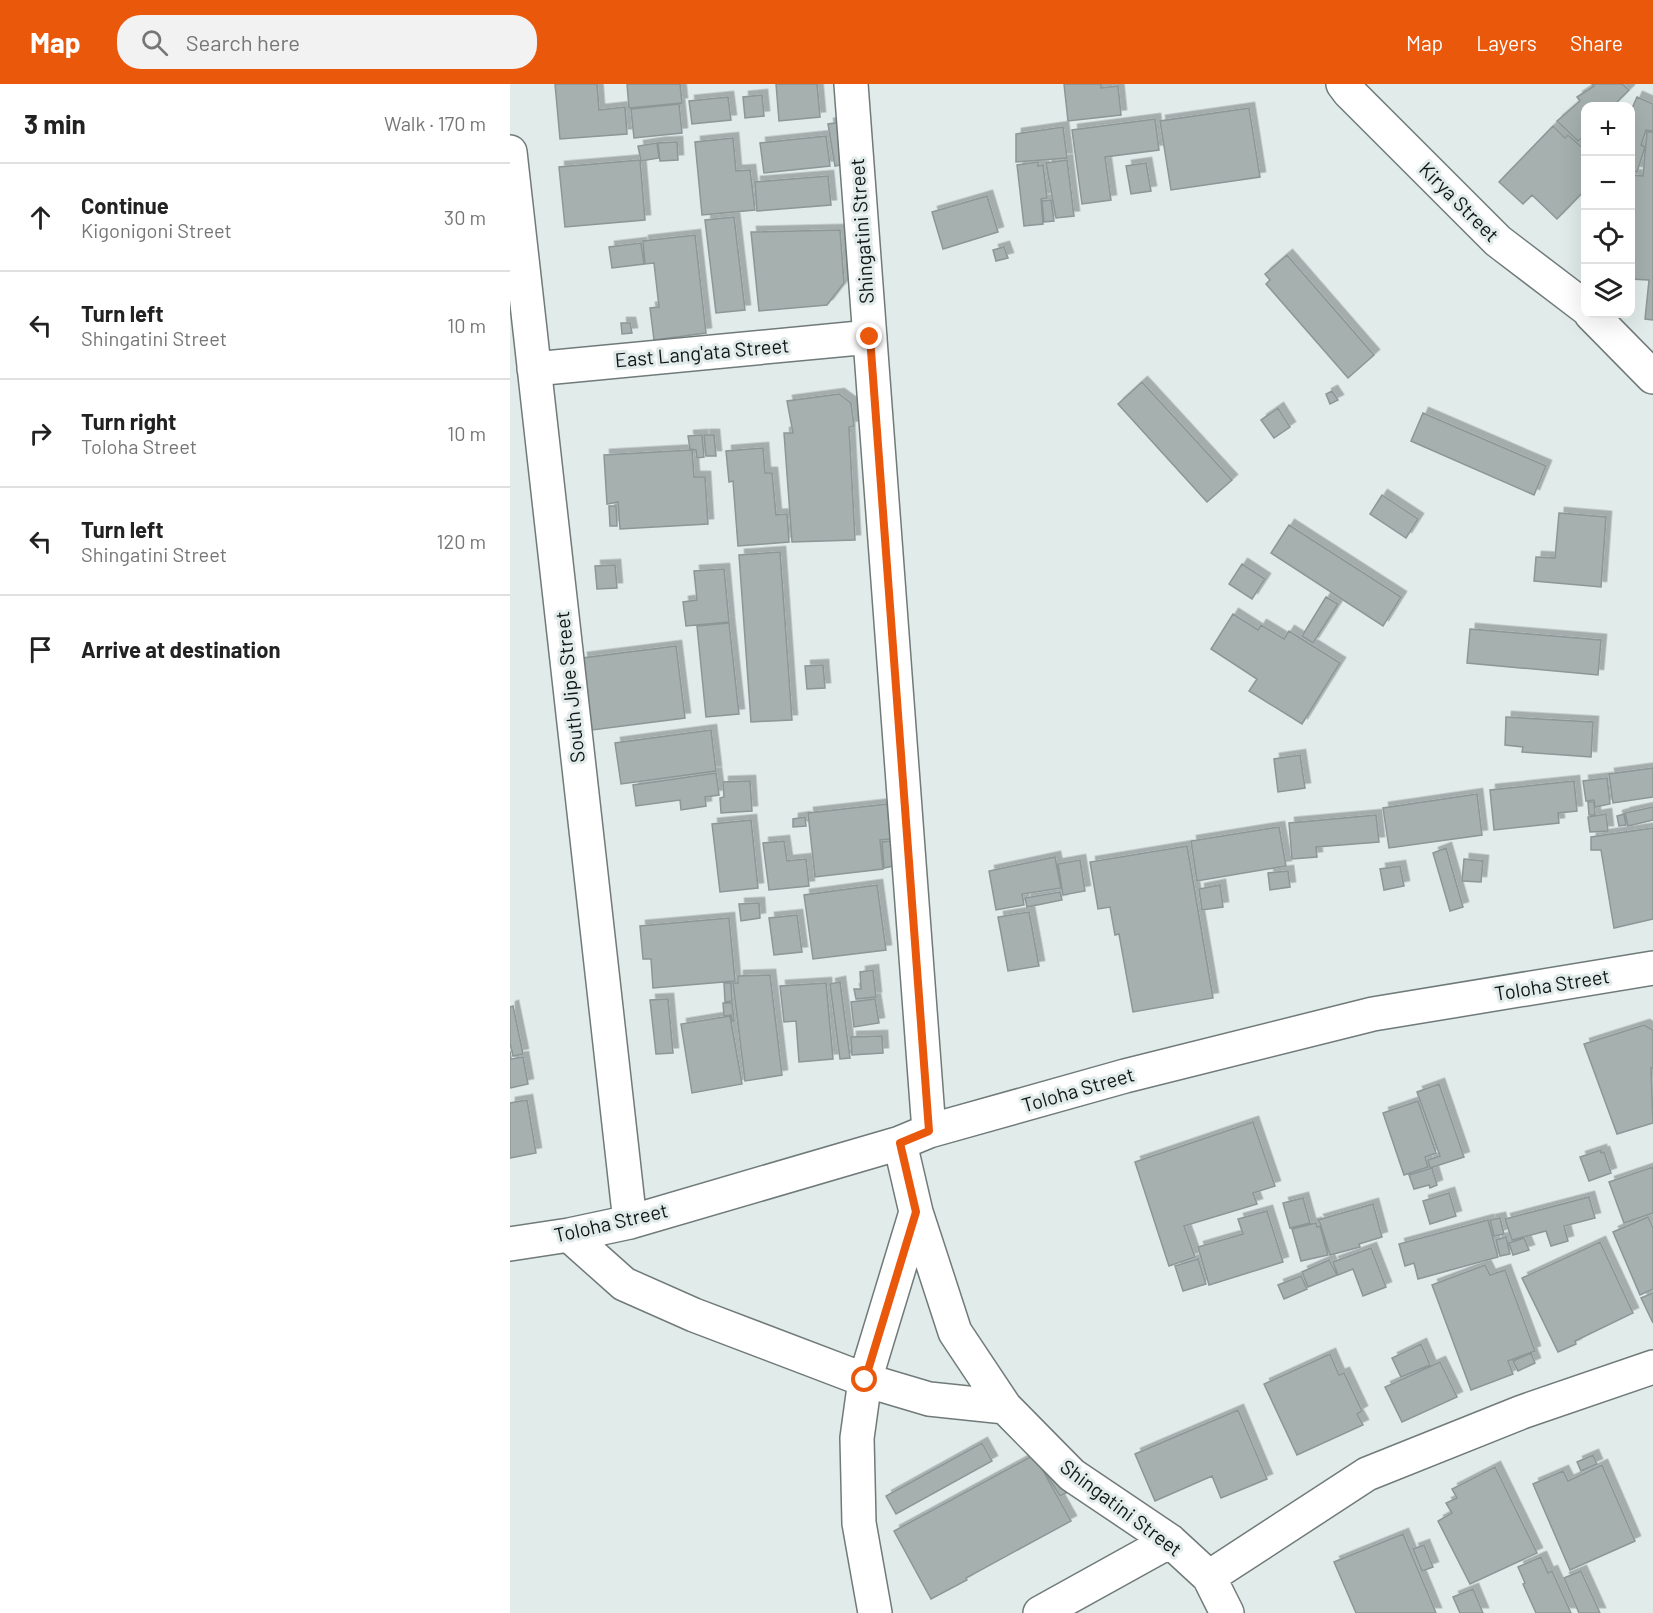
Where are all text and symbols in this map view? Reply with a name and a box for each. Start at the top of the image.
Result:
search box [117,15,537,69]
text: Map [30,25,81,59]
icon: search [138,26,171,59]
text: Search here [186,29,300,55]
text: Map [1406,30,1443,55]
text: Layers [1476,30,1537,55]
text: Share [1570,30,1623,55]
map controls [1581,102,1635,318]
button: + [1581,102,1635,156]
text: 3 min [24,108,86,139]
text: Walk · 170 m [384,111,486,135]
street label: Kirya Street [1415,156,1505,246]
button: − [1581,156,1635,210]
street label: Shingatini Street [844,157,878,305]
text: Continue [81,192,169,218]
icon: ahead [24,201,57,234]
text: 30 m [444,205,486,229]
button: locate [1581,210,1635,264]
text: Kigonigoni Street [81,218,232,242]
button: layers [1581,264,1635,318]
text: Turn left [81,300,164,326]
icon: left [24,309,57,342]
text: 10 m [447,313,486,337]
route end [856,323,882,349]
text: Shingatini Street [81,326,227,350]
street label: East Lang'ata Street [614,332,790,372]
text: Turn right [81,408,176,434]
icon: right [24,417,57,450]
text: 10 m [447,421,486,445]
text: Toloha Street [81,434,197,458]
text: Turn left [81,516,164,542]
icon: left [24,525,57,558]
text: 120 m [436,529,486,553]
text: Shingatini Street [81,542,227,566]
street label: South Jipe Street [549,610,589,764]
icon: arrive [24,633,57,666]
text: Arrive at destination [81,636,280,662]
street label: Toloha Street [1493,963,1611,1005]
street label: Toloha Street [1019,1062,1137,1117]
street label: Toloha Street [552,1197,670,1247]
route start [851,1366,877,1392]
street label: Shingatini Street [1056,1454,1187,1561]

